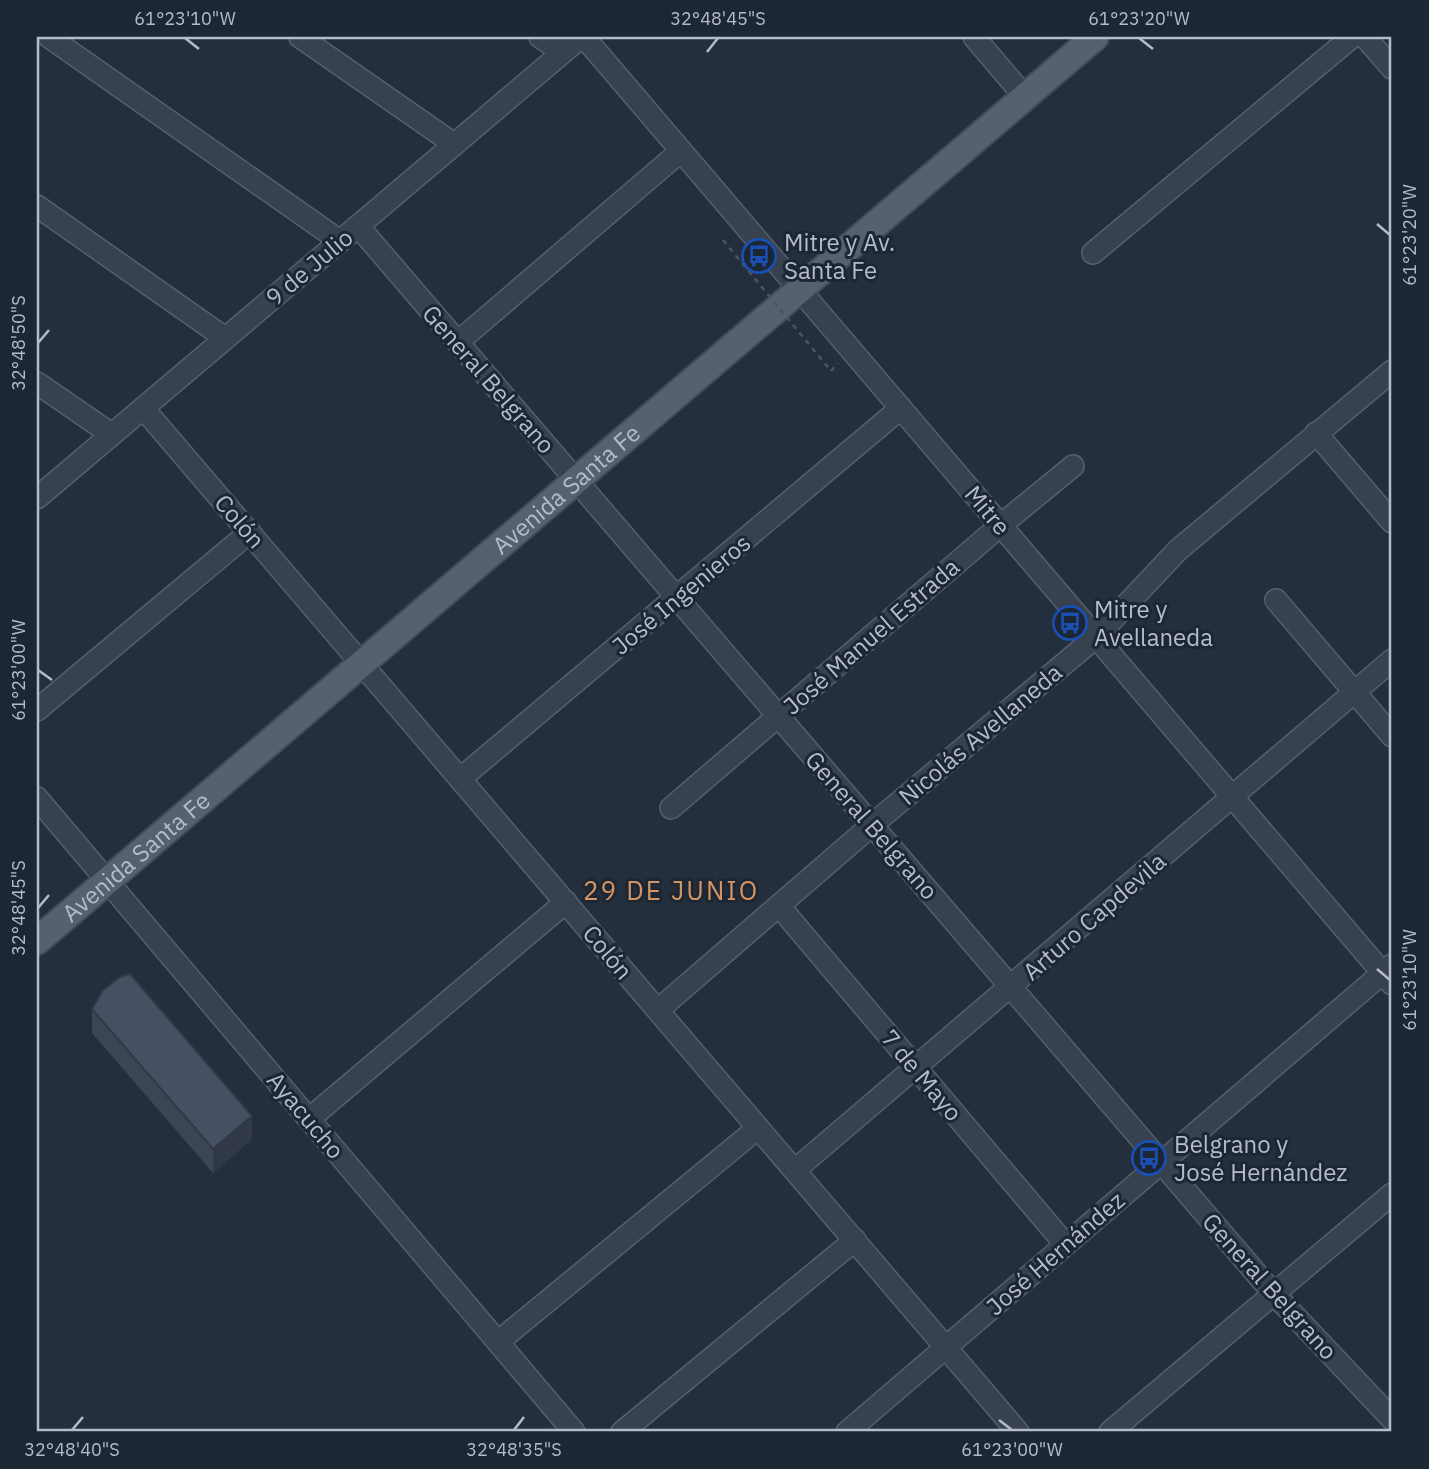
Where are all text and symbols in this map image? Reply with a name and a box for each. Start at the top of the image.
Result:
text: 61°23'10"W [134,7,236,30]
text: 32°48'45"S [670,7,766,30]
text: 61°23'20"W [1088,7,1190,30]
text: 61°23'20"W [1398,184,1421,286]
street label: 9 de Julio [259,221,359,313]
place label: Mitre y Av. Santa Fe [784,226,895,286]
bus stop icon: Mitre y Av. Santa Fe [740,237,778,275]
text: 32°48'50"S [7,295,30,391]
street label: General Belgrano [416,298,562,460]
street label: Avenida Santa Fe [485,417,647,561]
street label: Mitre [958,478,1018,542]
street label: Colón [208,487,272,555]
street label: José Ingenieros [605,527,757,661]
street label: José Manuel Estrada [776,551,966,721]
place label: Mitre y Avellaneda [1094,593,1213,653]
bus stop icon: Mitre y Avellaneda [1051,604,1089,642]
text: 61°23'00"W [7,619,30,721]
street label: Nicolás Avellaneda [892,656,1069,812]
street label: General Belgrano [799,744,945,906]
street label: Avenida Santa Fe [55,784,217,929]
street label: Arturo Capdevila [1016,845,1172,987]
text: 32°48'45"S [7,860,30,956]
district label: 29 DE JUNIO [583,873,759,907]
street label: Colón [576,918,640,986]
text: 61°23'10"W [1398,929,1421,1031]
street label: 7 de Mayo [874,1022,970,1128]
street label: Ayacucho [260,1065,352,1165]
place label: Belgrano y José Hernández [1174,1128,1347,1188]
bus stop icon: Belgrano y José Hernández [1130,1139,1168,1177]
street label: José Hernández [979,1184,1131,1322]
street label: General Belgrano [1196,1206,1344,1366]
text: 32°48'40"S [24,1438,120,1461]
text: 32°48'35"S [466,1438,562,1461]
text: 61°23'00"W [961,1438,1063,1461]

